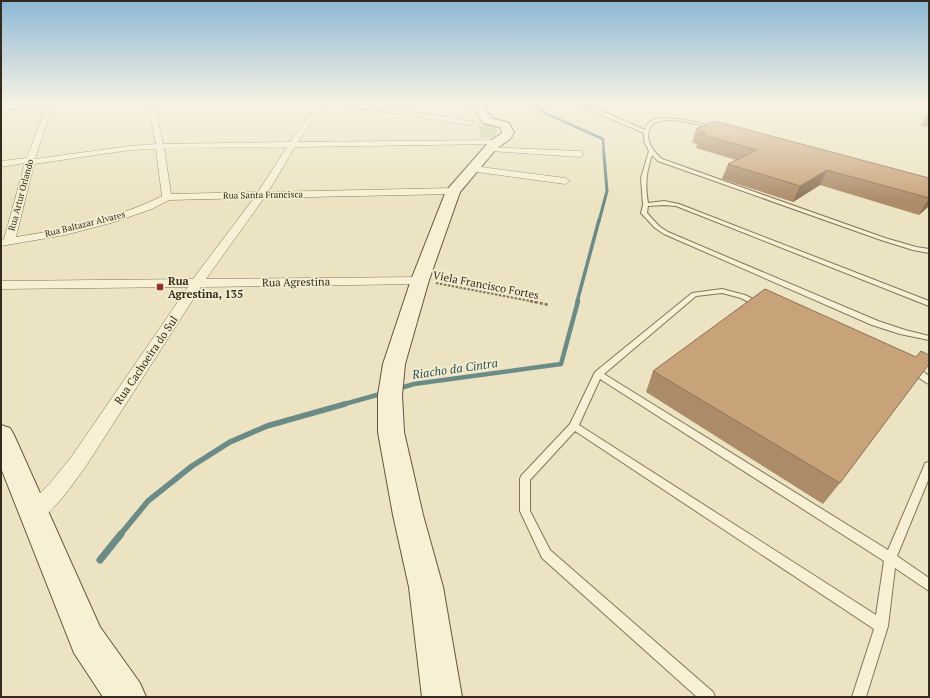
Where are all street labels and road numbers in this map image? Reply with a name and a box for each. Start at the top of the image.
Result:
street label: Rua Artur Orlando [6,158,36,232]
street label: Rua Santa Francisca [223,188,304,202]
street label: Rua Baltazar Alvares [43,208,127,240]
street label: Viela Francisco Fortes [432,268,540,302]
street label: Rua Agrestina [262,274,331,290]
street label: Rua Cachoeira do Sul [111,313,181,407]

